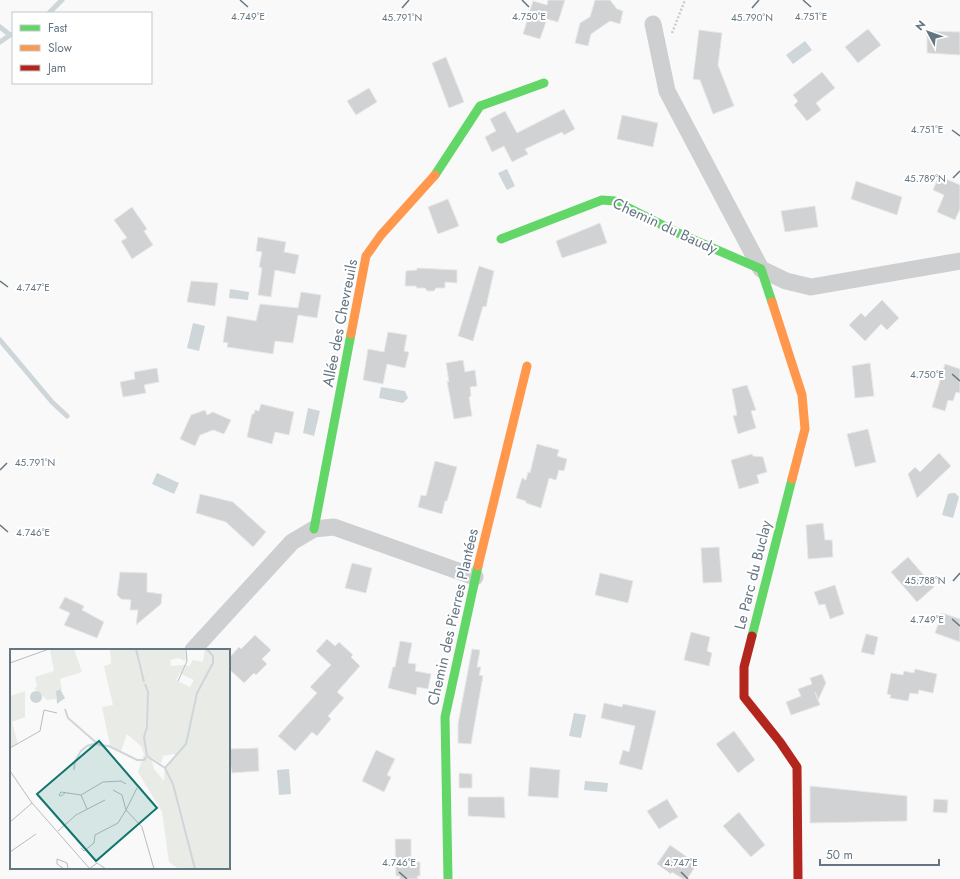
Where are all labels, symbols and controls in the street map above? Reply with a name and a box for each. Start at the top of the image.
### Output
text: 4.749°E [231,9,265,24]
text: 4.750°E [512,9,546,24]
text: 4.751°E [795,9,827,24]
text: 45.791°N [382,10,422,25]
text: 45.790°N [731,10,773,25]
legend [12,12,152,84]
north arrow [908,12,948,52]
text: N [912,17,929,34]
text: Fast [48,19,67,37]
text: Slow [48,39,73,57]
text: Jam [46,59,66,77]
text: 4.751°E [911,122,943,137]
text: 45.789°N [904,171,946,186]
street label: Chemin du Baudy [609,192,721,260]
street label: Allée des Chevreuils [317,257,363,389]
text: 4.747°E [16,280,50,295]
text: 4.750°E [910,367,944,382]
text: 45.791°N [15,455,55,470]
street label: Le Parc du Buclay [729,518,777,632]
text: 4.746°E [16,525,50,540]
street label: Chemin des Pierres Plantées [422,526,484,708]
text: 45.788°N [904,573,946,588]
text: 4.749°E [910,612,944,627]
inset map [10,649,230,869]
scale bar [820,841,939,867]
text: 50 m [826,846,853,864]
text: 4.746°E [382,855,416,870]
text: 4.747°E [664,855,698,870]

